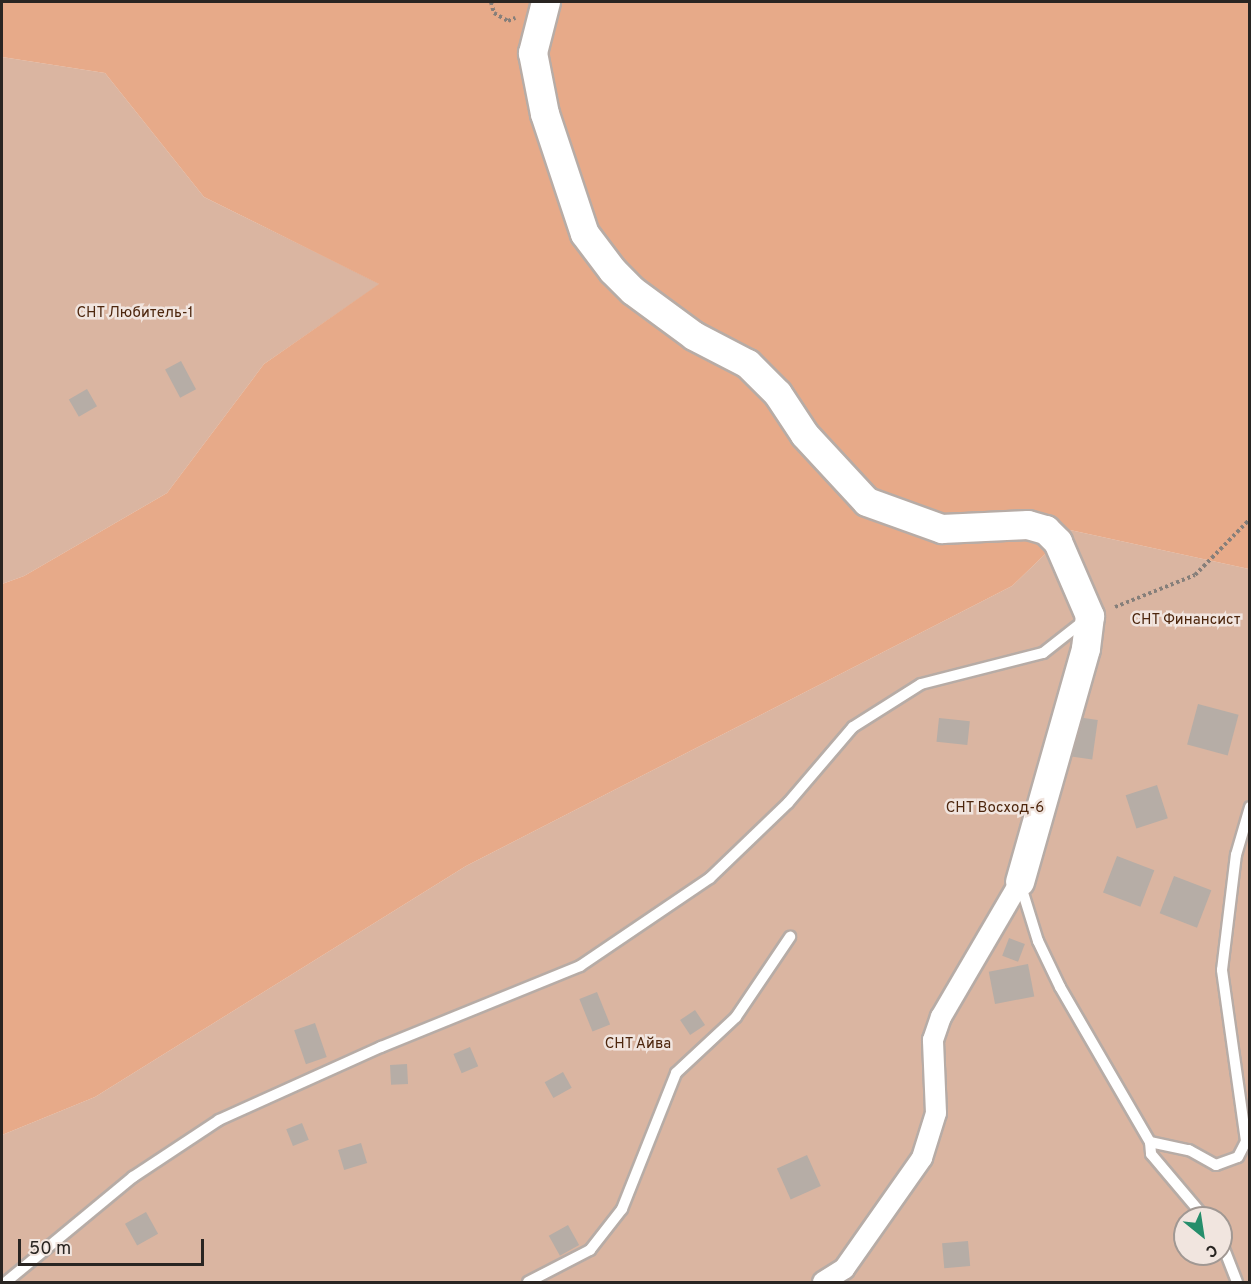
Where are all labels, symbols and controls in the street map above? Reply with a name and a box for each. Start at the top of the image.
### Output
park label: СНТ Любитель-1 [76,305,194,323]
park label: СНТ Финансист [1131,612,1241,630]
park label: СНТ Восход-6 [945,800,1045,818]
park label: СНТ Айва [604,1036,672,1054]
north arrow [1173,1206,1233,1266]
scale bar [21,1227,207,1265]
text: 50 m [29,1238,71,1261]
text: С [1202,1239,1220,1261]

